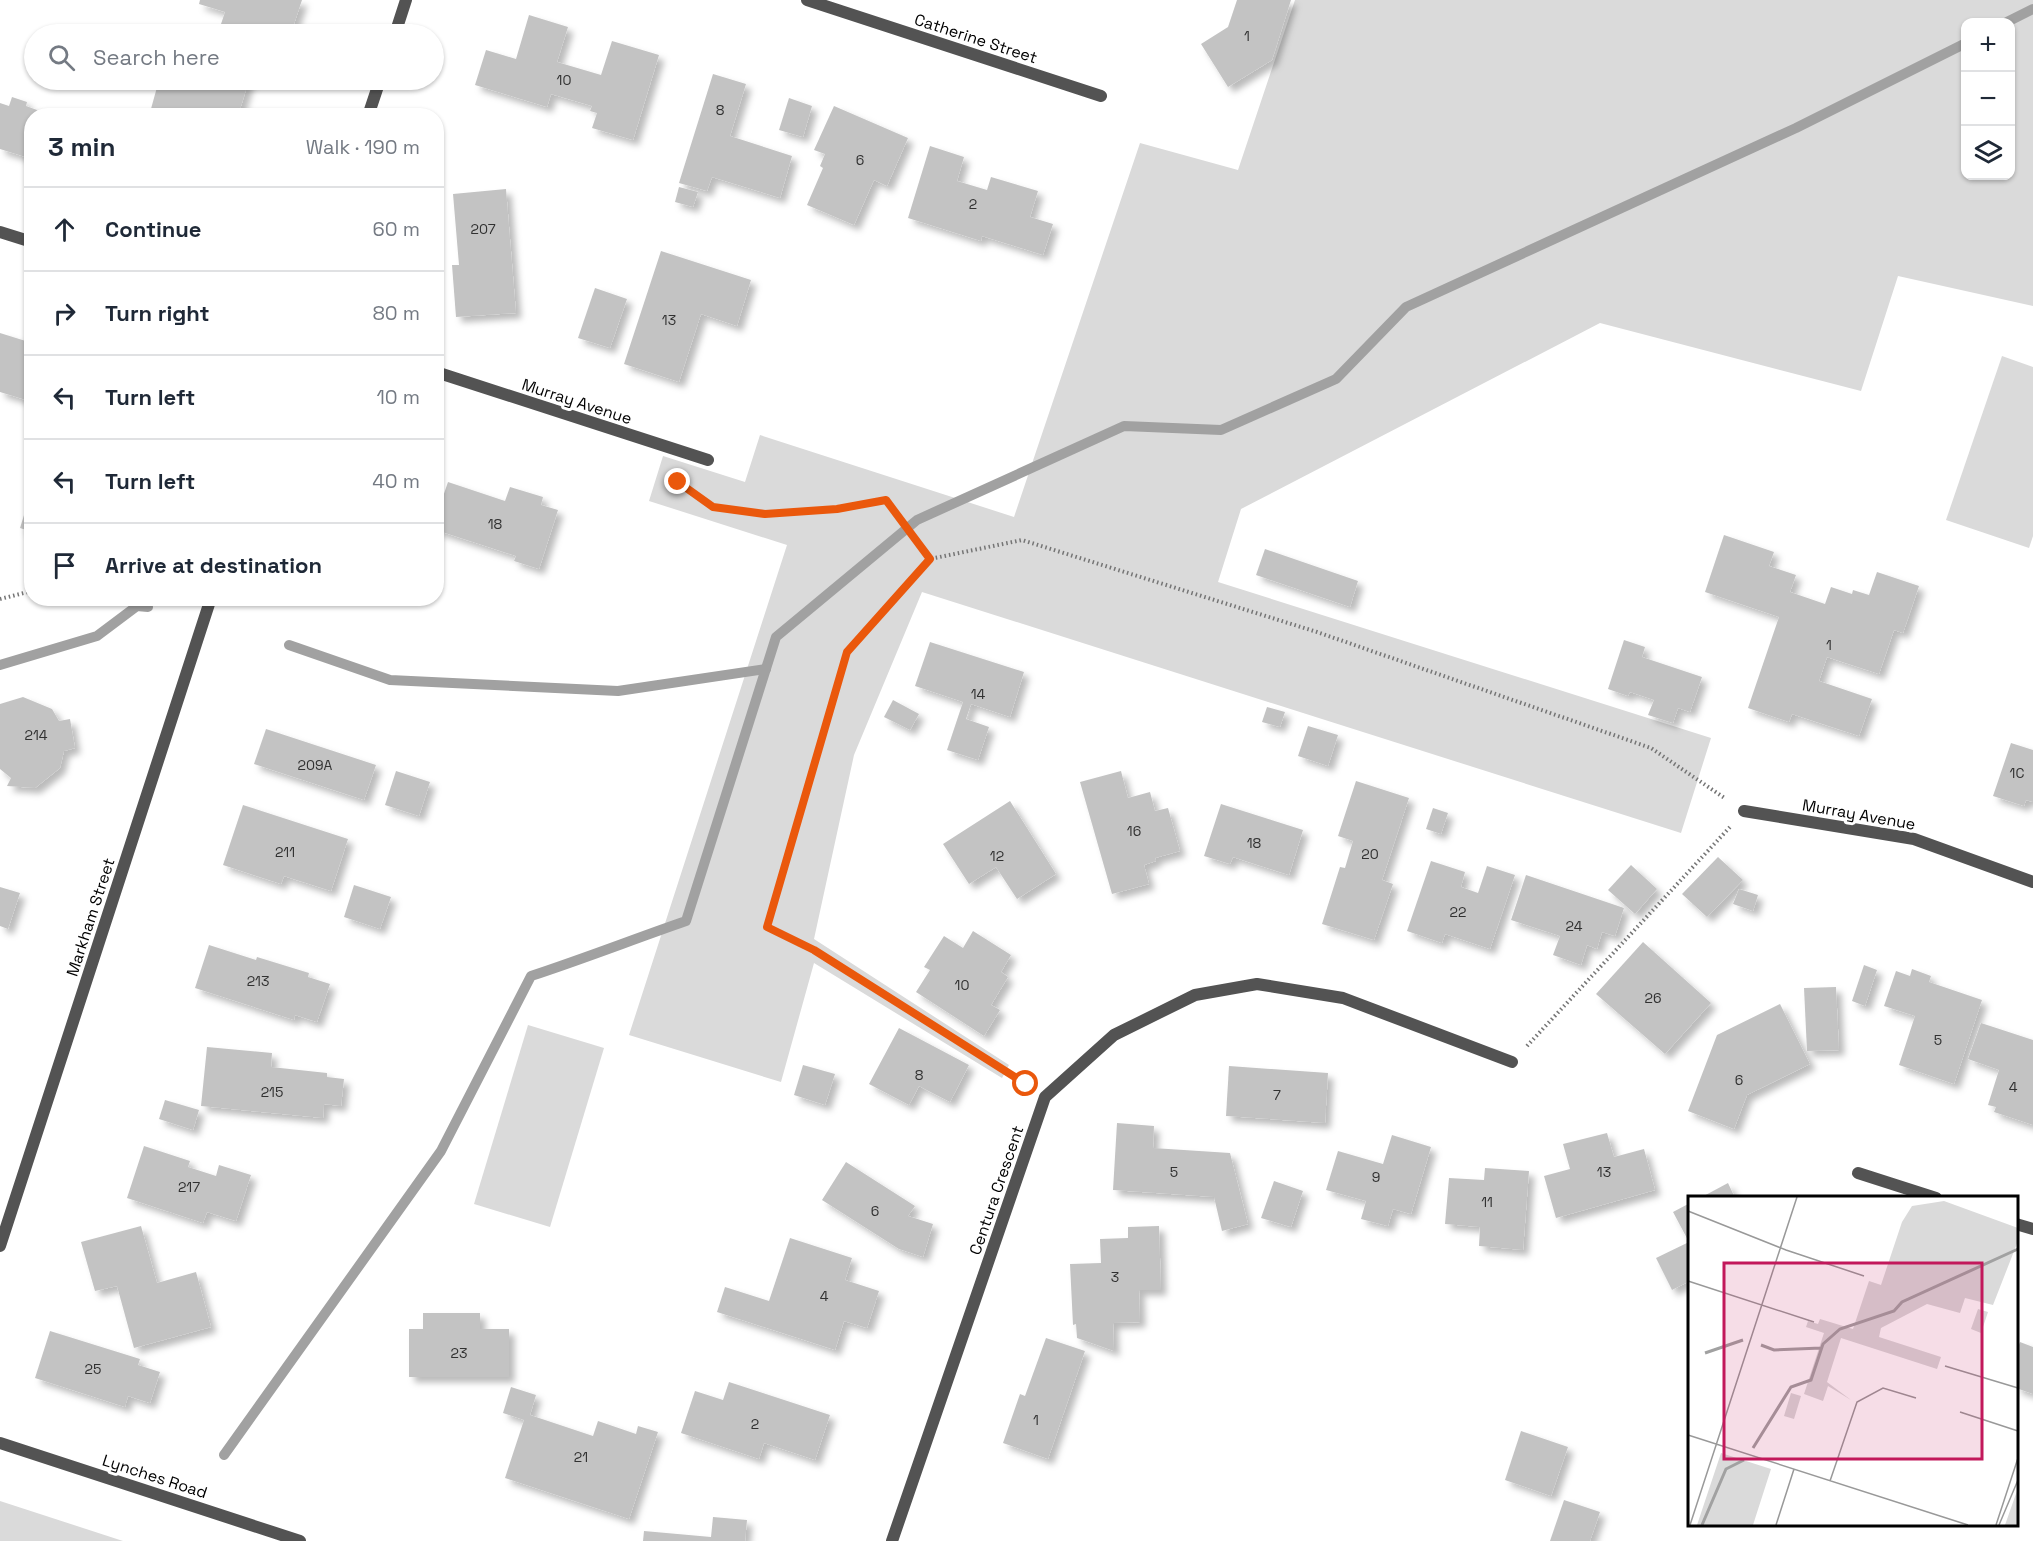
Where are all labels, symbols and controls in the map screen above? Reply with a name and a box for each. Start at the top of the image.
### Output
street label: Catherine Street [912,9,1040,68]
map controls [1961,18,2015,180]
button: + [1961,18,2015,72]
search box [24,24,444,90]
house number: 1 [1244,27,1250,45]
icon: search [45,41,78,74]
text: Search here [93,43,220,71]
house number: 10 [557,71,571,89]
button: − [1961,72,2015,126]
house number: 8 [716,101,725,119]
button: layers [1961,126,2015,180]
text: 3 min [48,130,116,164]
text: Walk · 190 m [306,134,420,160]
house number: 6 [856,151,864,169]
house number: 2 [969,195,977,213]
icon: ahead [48,213,81,246]
text: Continue [105,215,201,243]
text: 60 m [373,216,420,242]
house number: 207 [470,220,496,238]
icon: right [48,297,81,330]
text: Turn right [105,299,210,327]
text: 80 m [372,300,420,326]
house number: 13 [662,311,676,329]
street label: Murray Avenue [519,374,635,429]
icon: left [48,381,81,414]
text: Turn left [105,383,195,411]
text: 10 m [376,384,420,410]
icon: left [48,465,81,498]
text: Turn left [105,467,195,495]
text: 40 m [372,468,420,494]
route end [664,468,690,494]
house number: 18 [488,515,503,533]
icon: arrive [48,549,81,582]
text: Arrive at destination [105,551,322,579]
house number: 1 [1826,636,1832,654]
house number: 14 [971,685,986,703]
house number: 214 [24,726,48,744]
house number: 209A [298,756,333,774]
house number: 1C [2010,764,2024,782]
street label: Murray Avenue [1801,794,1917,835]
house number: 16 [1127,822,1141,840]
house number: 18 [1247,834,1262,852]
house number: 211 [275,843,295,861]
house number: 20 [1361,845,1379,863]
house number: 12 [990,847,1004,865]
street label: Markham Street [61,855,120,979]
house number: 22 [1450,903,1466,921]
house number: 24 [1566,917,1583,935]
house number: 213 [247,972,269,990]
house number: 10 [955,976,969,994]
house number: 26 [1644,989,1662,1007]
house number: 5 [1934,1031,1942,1049]
house number: 8 [915,1066,924,1084]
route start [1012,1070,1038,1096]
house number: 6 [1735,1071,1743,1089]
house number: 4 [2009,1078,2018,1096]
house number: 215 [261,1083,283,1101]
house number: 7 [1273,1086,1281,1104]
street label: Centura Crescent [964,1123,1028,1258]
house number: 5 [1170,1163,1178,1181]
house number: 13 [1597,1163,1611,1181]
house number: 9 [1372,1168,1380,1186]
house number: 217 [178,1178,200,1196]
house number: 11 [1481,1193,1493,1211]
inset map [1688,1196,2018,1526]
house number: 6 [871,1202,879,1220]
house number: 3 [1111,1268,1119,1286]
house number: 4 [820,1287,829,1305]
house number: 23 [451,1344,467,1362]
house number: 25 [85,1360,101,1378]
house number: 1 [1033,1411,1039,1429]
house number: 2 [751,1415,759,1433]
house number: 21 [574,1448,588,1466]
street label: Lynches Road [100,1450,210,1503]

